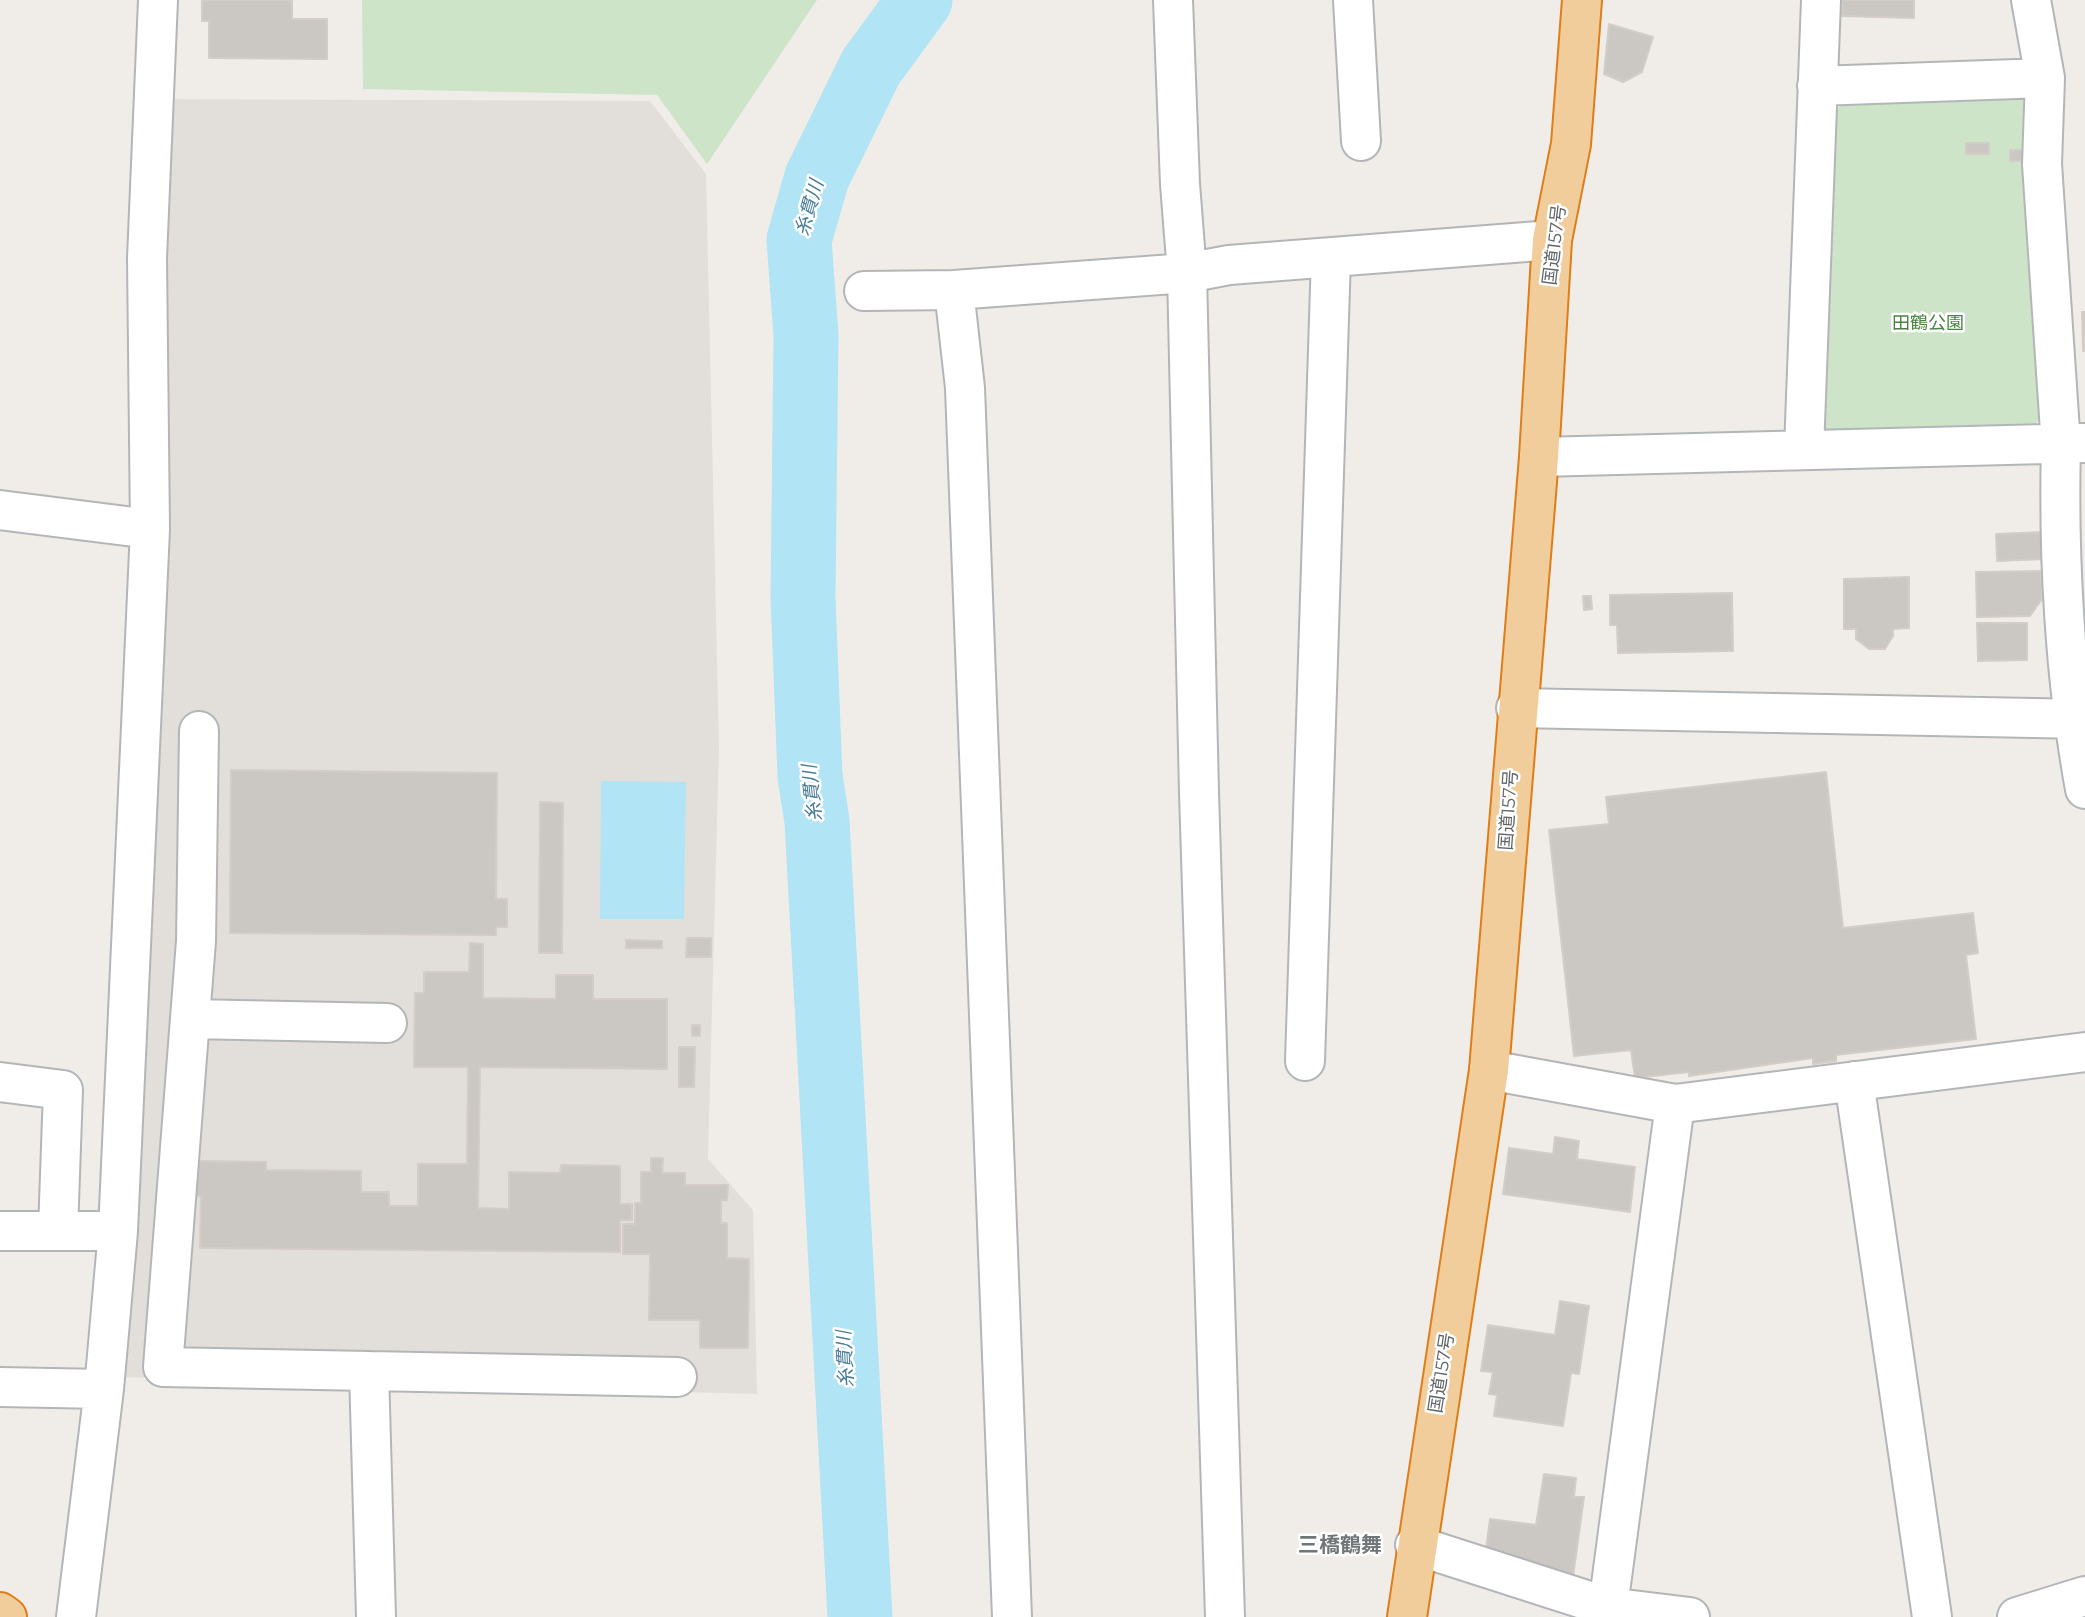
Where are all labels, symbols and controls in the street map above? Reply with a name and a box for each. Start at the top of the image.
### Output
water label: 糸貫川 [791,177,829,239]
street label: 国道157号 [1539,203,1571,287]
park label: 田鶴公園 [1892,313,1964,335]
water label: 糸貫川 [799,763,827,823]
street label: 国道157号 [1495,769,1523,851]
water label: 糸貫川 [833,1330,859,1388]
street label: 国道157号 [1425,1331,1459,1415]
district label: 三橋鶴舞 [1298,1533,1382,1559]

